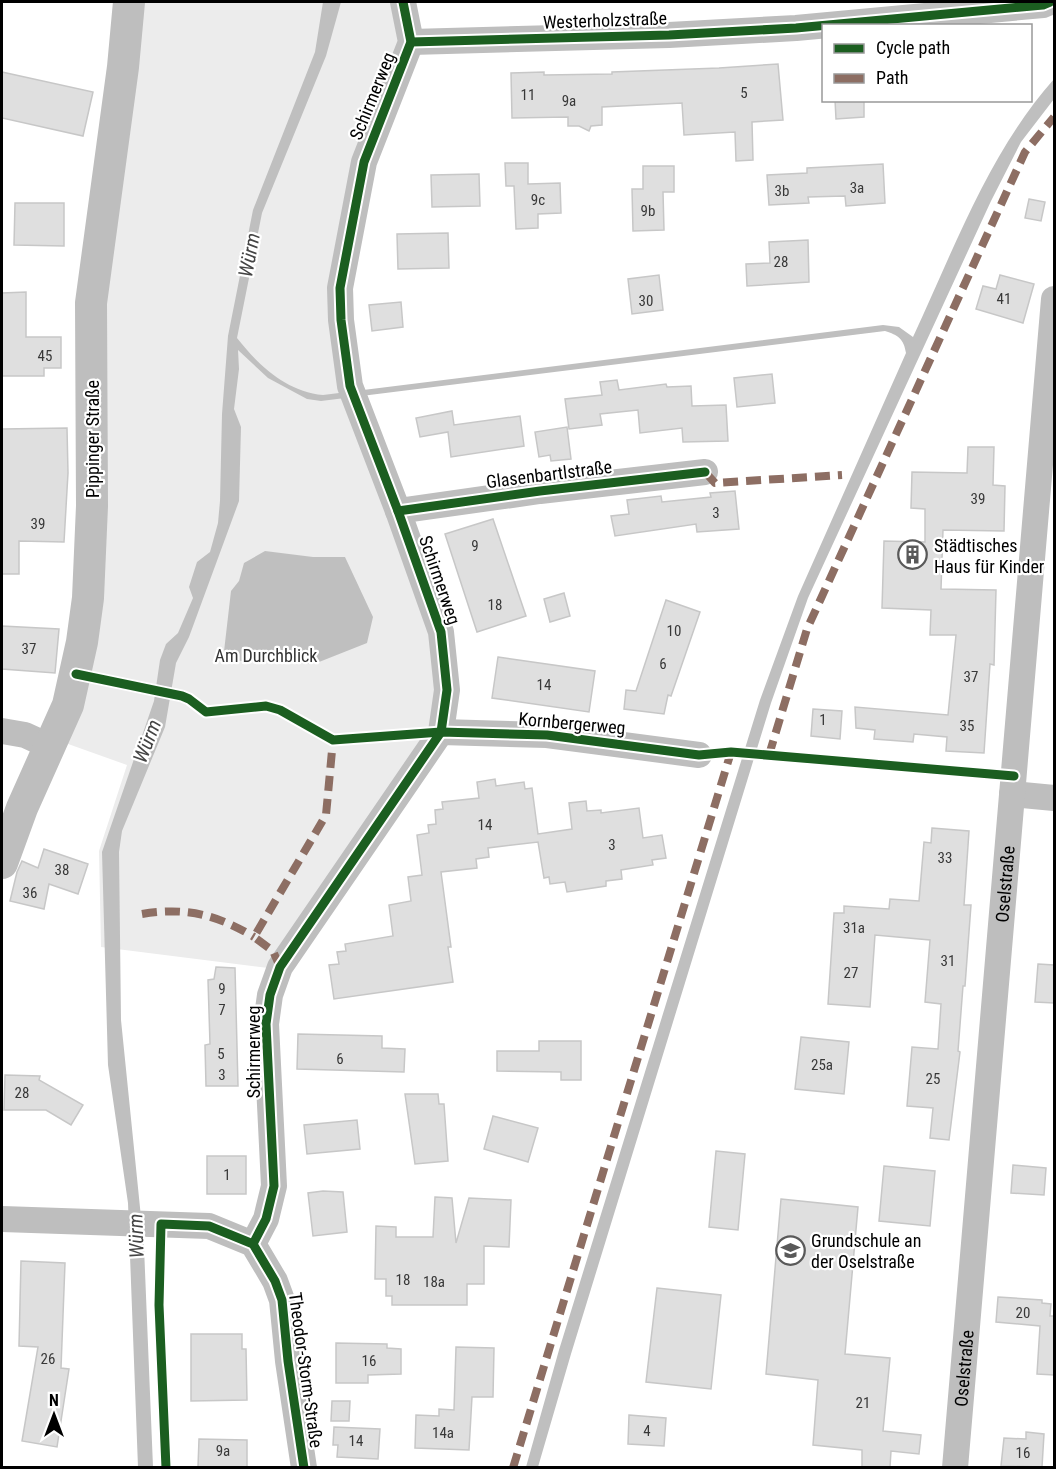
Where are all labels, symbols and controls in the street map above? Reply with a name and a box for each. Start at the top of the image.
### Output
street label: Westerholzstraße [543,7,667,33]
legend [822,24,1032,102]
text: Cycle path [876,37,950,58]
street label: Schirmerweg [345,49,399,143]
text: Path [876,67,909,88]
house number: 5 [740,84,748,102]
house number: 11 [521,86,535,104]
house number: 9a [562,92,576,110]
house number: 3a [850,179,864,197]
house number: 3b [775,182,789,200]
house number: 9c [531,191,545,209]
house number: 9b [641,202,655,220]
water label: Würm [233,231,265,279]
house number: 28 [774,253,788,271]
house number: 41 [997,290,1011,308]
house number: 30 [639,292,653,310]
house number: 45 [38,347,52,365]
street label: Pippinger Straße [82,380,103,498]
street label: Glasenbartlstraße [485,456,613,492]
house number: 39 [971,490,985,508]
house number: 3 [712,504,720,522]
house number: 39 [31,515,45,533]
street label: Schirmerweg [415,533,465,627]
place label: Städtisches Haus für Kinder [934,535,1045,577]
house number: 9 [471,537,479,555]
building icon: Städtisches Haus für Kinder [897,539,929,571]
house number: 18 [488,596,502,614]
house number: 10 [667,622,681,640]
house number: 37 [22,640,36,658]
park label: Am Durchblick [215,645,317,666]
house number: 6 [659,655,667,673]
house number: 37 [964,668,978,686]
house number: 14 [537,676,551,694]
street label: Kornbergerweg [518,708,626,738]
house number: 1 [819,711,827,729]
water label: Würm [128,716,166,766]
house number: 35 [960,717,974,735]
house number: 14 [478,816,492,834]
house number: 3 [608,836,616,854]
street label: Oselstraße [991,845,1018,923]
house number: 33 [938,849,952,867]
house number: 38 [55,861,69,879]
house number: 36 [23,884,37,902]
house number: 31a [843,919,865,937]
house number: 31 [941,952,955,970]
house number: 27 [844,964,858,982]
house number: 9 [218,980,226,998]
house number: 7 [218,1001,226,1019]
street label: Schirmerweg [243,1006,264,1098]
house number: 5 [217,1045,225,1063]
house number: 6 [336,1050,344,1068]
house number: 25a [811,1056,833,1074]
house number: 3 [218,1066,226,1084]
house number: 25 [926,1070,940,1088]
house number: 28 [15,1084,29,1102]
house number: 1 [223,1166,231,1184]
water label: Würm [123,1213,149,1259]
place label: Grundschule an der Oselstraße [811,1230,921,1272]
school or university icon: Grundschule an der Oselstraße [774,1234,806,1266]
house number: 18 [396,1271,410,1289]
house number: 18a [423,1273,445,1291]
street label: Theodor-Storm-Straße [285,1291,327,1449]
house number: 20 [1016,1304,1030,1322]
street label: Oselstraße [950,1329,977,1407]
house number: 26 [41,1350,55,1368]
house number: 16 [362,1352,376,1370]
north arrow [24,1385,84,1445]
text: N [49,1391,59,1410]
house number: 21 [856,1394,870,1412]
house number: 4 [643,1422,651,1440]
house number: 14a [432,1424,454,1442]
house number: 14 [349,1432,363,1450]
house number: 9a [216,1442,230,1460]
house number: 16 [1016,1444,1030,1462]

